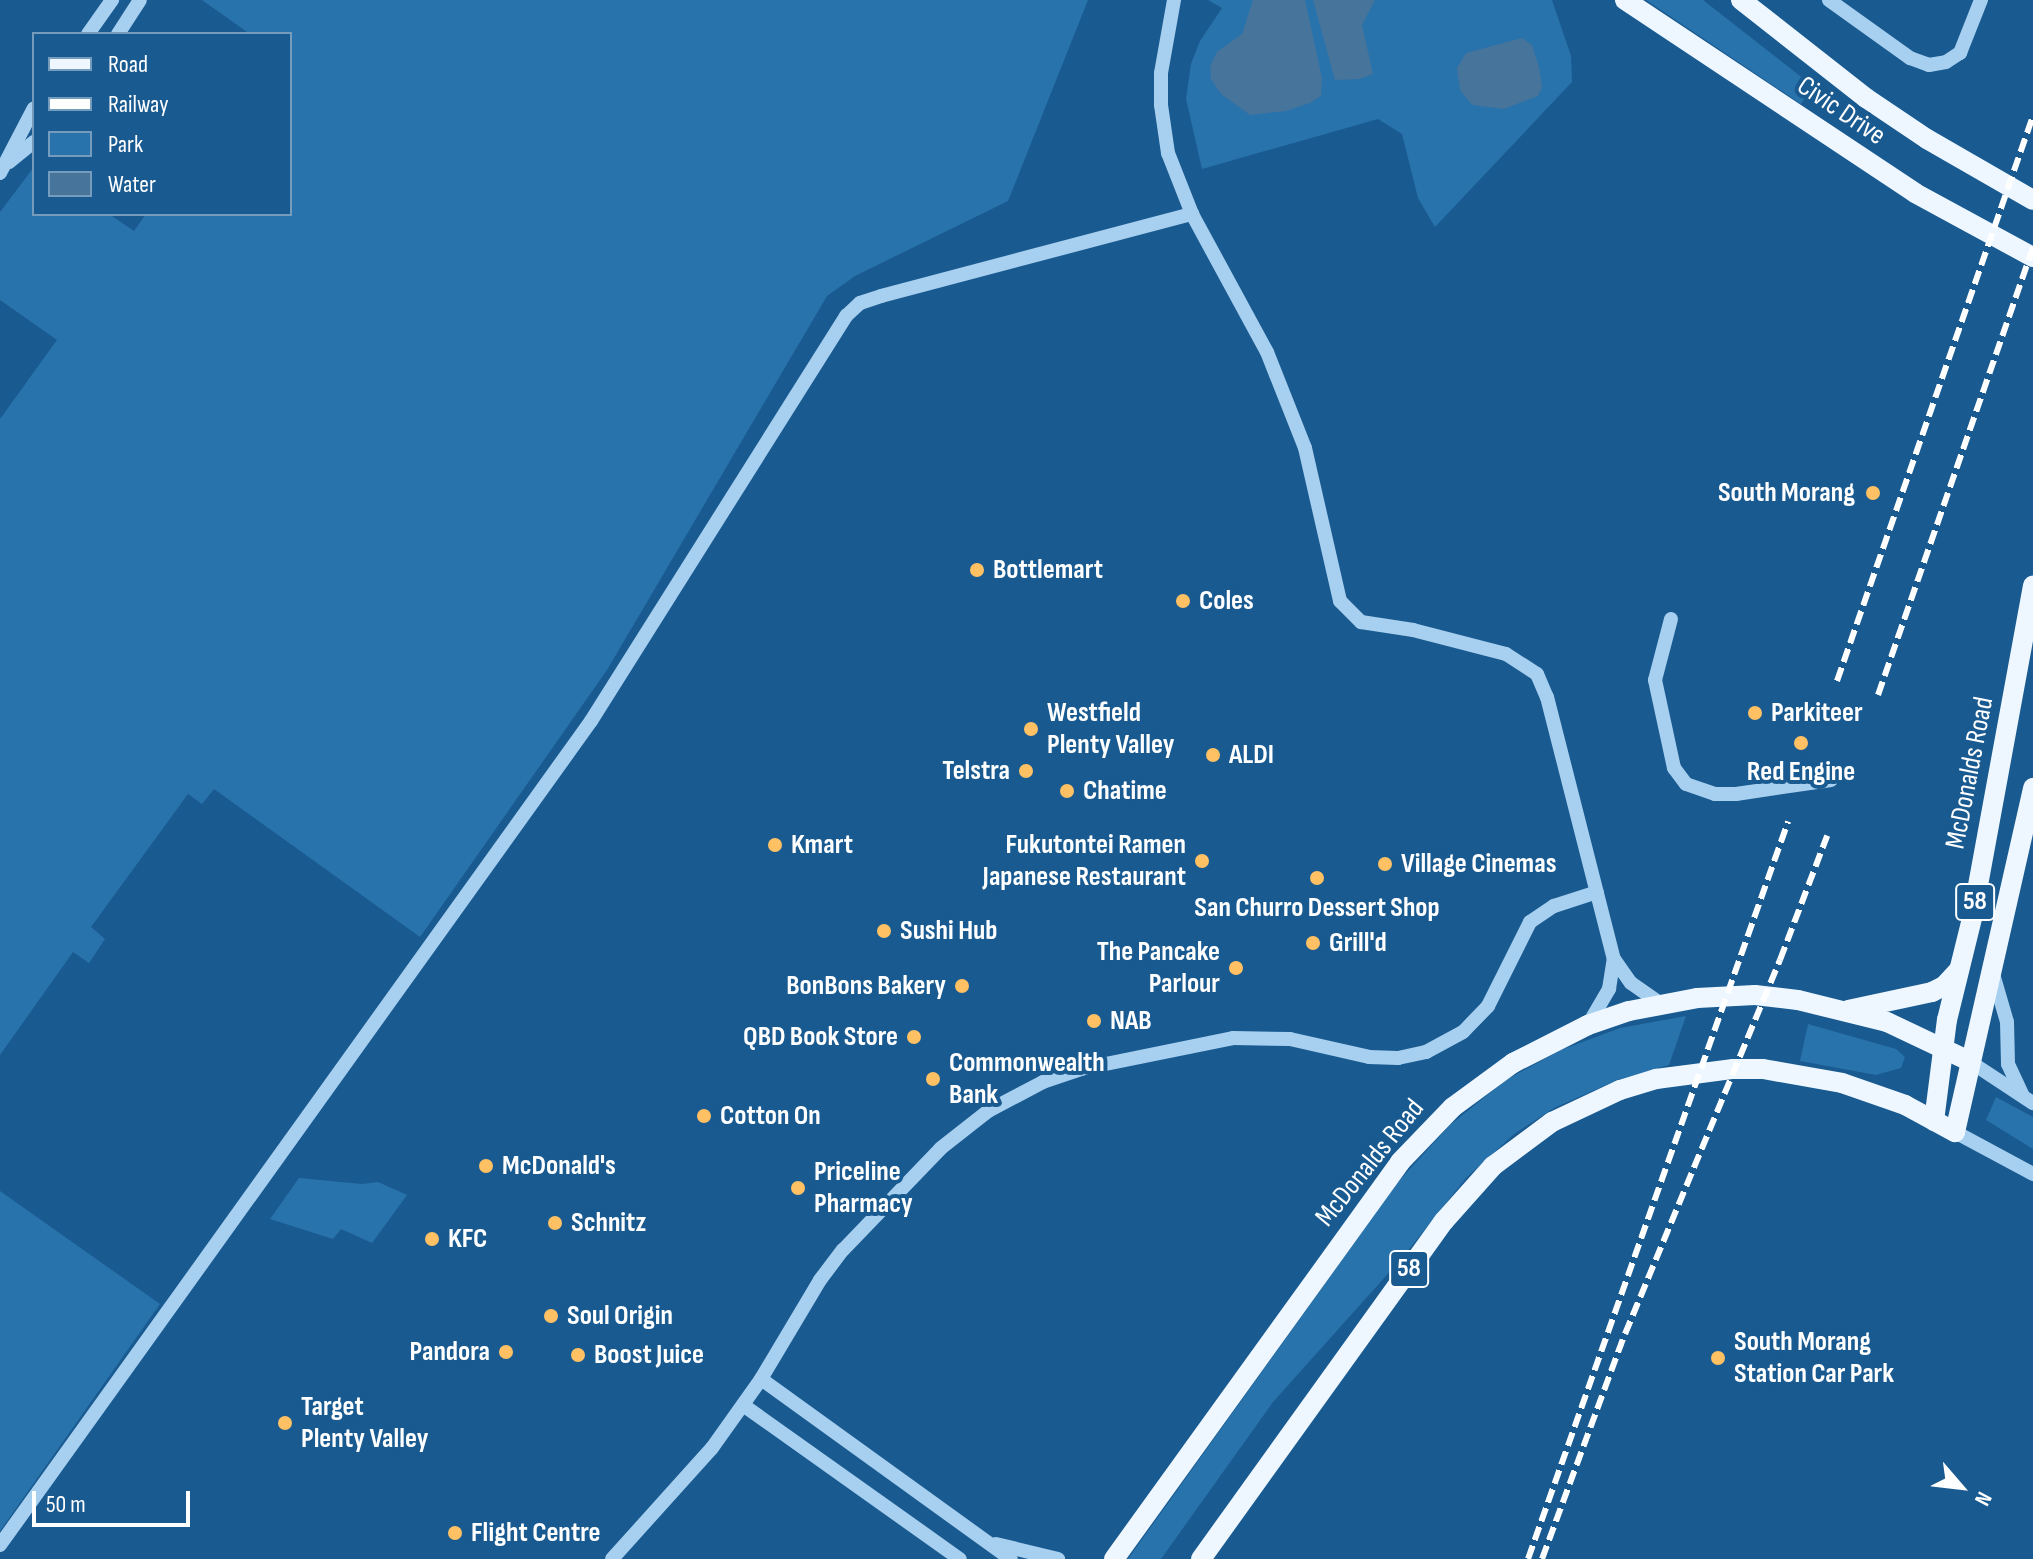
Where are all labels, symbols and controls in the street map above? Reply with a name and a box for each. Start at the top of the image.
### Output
legend [32,32,292,216]
text: Road [108,50,148,79]
street label: Civic Drive [1790,69,1892,153]
text: Railway [108,90,168,119]
text: Park [108,130,143,159]
text: Water [108,170,156,199]
place label: South Morang [1718,476,1855,510]
marker: South Morang [1862,482,1884,504]
place label: Bottlemart [993,553,1103,587]
marker: Bottlemart [968,561,986,579]
place label: Coles [1199,584,1254,618]
marker: Coles [1174,592,1192,610]
street label: McDonalds Road [1939,694,2001,852]
place label: Westfield Plenty Valley [1047,696,1174,762]
place label: Parkiteer [1771,696,1863,730]
marker: Parkiteer [1746,704,1764,722]
marker: Westfield Plenty Valley [1022,720,1040,738]
marker: Red Engine [1792,734,1810,752]
place label: ALDI [1229,738,1274,772]
marker: ALDI [1204,746,1222,764]
place label: Telstra [942,754,1010,788]
place label: Red Engine [1747,755,1855,789]
marker: Telstra [1017,762,1035,780]
place label: Chatime [1083,774,1167,808]
marker: Chatime [1058,782,1076,800]
place label: Kmart [791,828,853,862]
place label: Fukutontei Ramen Japanese Restaurant [983,828,1186,894]
marker: Kmart [766,836,784,854]
place label: Village Cinemas [1401,847,1556,881]
marker: Fukutontei Ramen Japanese Restaurant [1193,852,1211,870]
marker: Village Cinemas [1376,855,1394,873]
marker: San Churro Dessert Shop [1308,869,1326,887]
road number: 58 [1955,880,1995,924]
place label: San Churro Dessert Shop [1194,891,1440,925]
place label: Sushi Hub [900,914,997,948]
marker: Sushi Hub [875,922,893,940]
place label: Grill'd [1329,926,1387,960]
marker: Grill'd [1304,934,1322,952]
place label: The Pancake Parlour [1097,935,1220,1001]
marker: The Pancake Parlour [1227,959,1245,977]
place label: BonBons Bakery [786,969,946,1003]
marker: BonBons Bakery [953,977,971,995]
place label: NAB [1110,1004,1152,1038]
marker: NAB [1085,1012,1103,1030]
place label: QBD Book Store [743,1020,898,1054]
marker: QBD Book Store [905,1028,923,1046]
place label: Commonwealth Bank [949,1046,1105,1112]
marker: Commonwealth Bank [924,1070,942,1088]
street label: McDonalds Road [1308,1093,1432,1233]
place label: Cotton On [720,1099,821,1133]
marker: Cotton On [695,1107,713,1125]
place label: McDonald's [502,1149,616,1183]
place label: Priceline Pharmacy [814,1155,913,1221]
marker: McDonald's [477,1157,495,1175]
marker: Priceline Pharmacy [789,1179,807,1197]
place label: Schnitz [571,1206,646,1240]
marker: Schnitz [546,1214,564,1232]
place label: KFC [448,1222,487,1256]
marker: KFC [423,1230,441,1248]
road number: 58 [1389,1247,1429,1291]
place label: Soul Origin [567,1299,673,1333]
marker: Soul Origin [542,1307,560,1325]
place label: South Morang Station Car Park [1734,1325,1894,1391]
place label: Pandora [410,1335,490,1369]
place label: Boost Juice [594,1338,704,1372]
marker: Pandora [497,1343,515,1361]
marker: Boost Juice [569,1346,587,1364]
marker: South Morang Station Car Park [1709,1349,1727,1367]
place label: Target Plenty Valley [301,1390,428,1456]
marker: Target Plenty Valley [276,1414,294,1432]
north arrow [1921,1447,2001,1527]
scale bar [36,1475,194,1525]
text: N [1968,1487,1997,1510]
text: 50 m [46,1490,86,1519]
place label: Flight Centre [471,1516,600,1550]
marker: Flight Centre [446,1524,464,1542]

